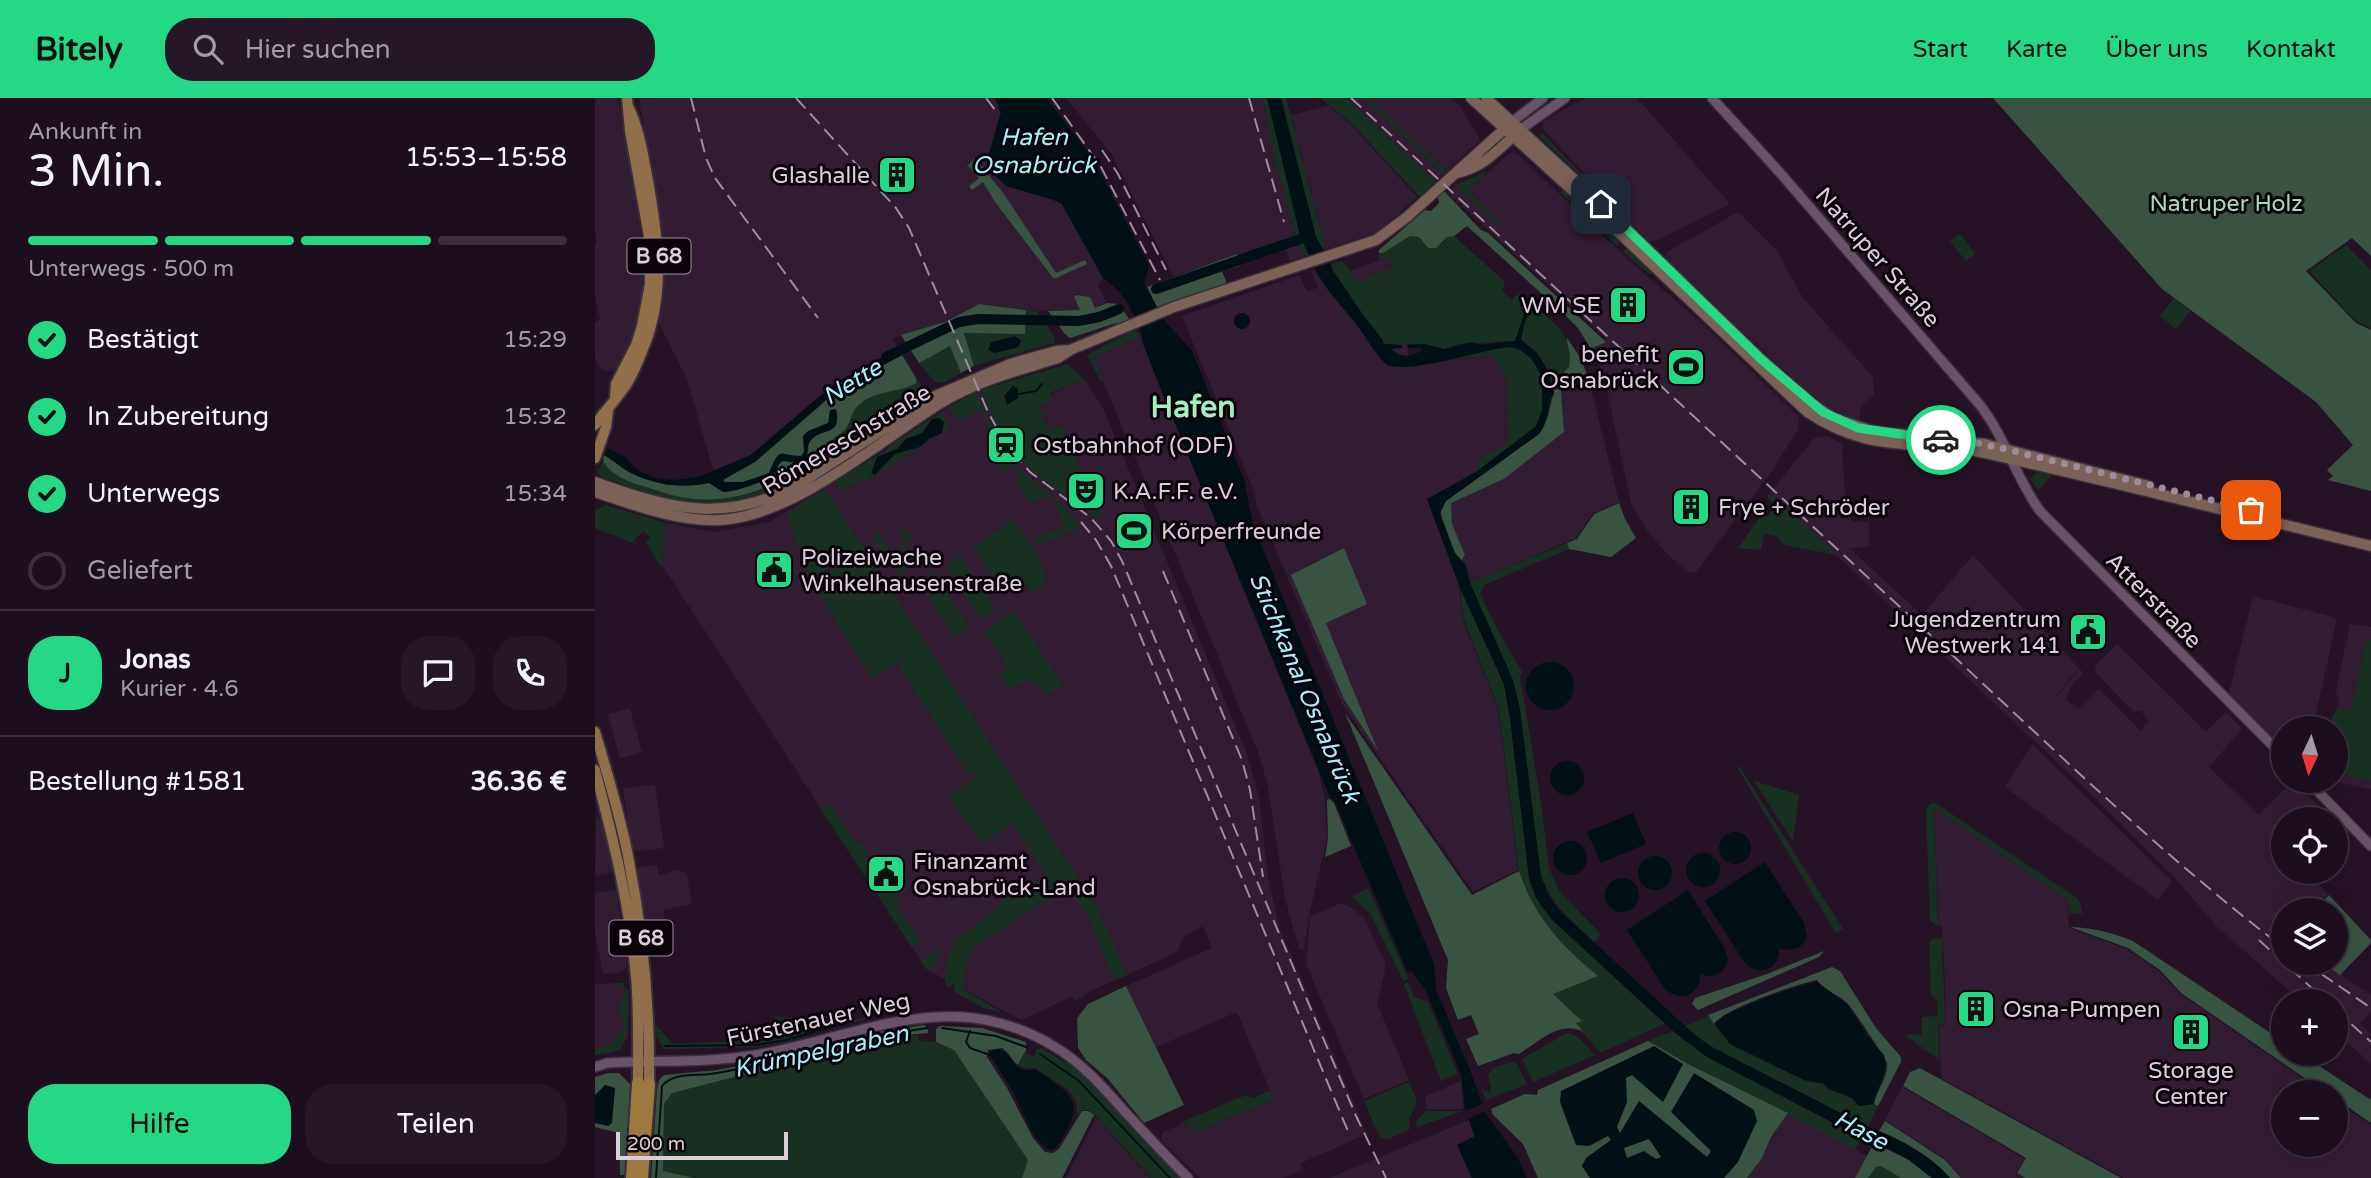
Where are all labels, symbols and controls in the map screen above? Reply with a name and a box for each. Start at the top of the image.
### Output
search box [165,18,655,81]
text: Bitely [35,30,123,69]
icon: search [189,30,227,68]
text: Hier suchen [245,34,391,65]
text: Start [1913,35,1968,64]
text: Karte [2006,35,2067,64]
text: Über uns [2105,35,2208,64]
text: Kontakt [2246,35,2336,64]
text: Ankunft in [28,118,142,146]
water label: Hafen Osnabrück [972,123,1098,180]
text: 15:53–15:58 [405,142,567,173]
text: 3 Min. [28,144,164,199]
building icon: Glashalle [876,154,918,196]
place label: Glashalle [771,162,870,190]
pin [1571,174,1631,234]
street label: Natruper Straße [1809,182,1946,333]
icon: home [1582,185,1620,223]
park label: Natruper Holz [2149,190,2303,218]
road number: B 68 [627,238,691,274]
text: Unterwegs · 500 m [28,255,234,283]
building icon: WM SE [1607,284,1649,326]
place label: WM SE [1521,292,1601,320]
icon: check [28,321,66,359]
text: Bestätigt [87,324,199,355]
text: 15:29 [503,326,567,354]
place label: benefit Osnabrück [1540,341,1659,395]
sports icon: benefit Osnabrück [1665,346,1707,388]
water label: Nette [817,352,888,412]
street label: Römereschstraße [757,378,936,501]
district label: Hafen [1151,389,1235,426]
icon: check [28,398,66,436]
text: In Zubereitung [87,401,269,432]
text: 15:32 [503,403,567,431]
courier [1906,405,1976,475]
icon: car [1922,421,1960,459]
station icon: Ostbahnhof (ODF) [985,424,1027,466]
place label: Ostbahnhof (ODF) [1033,432,1233,460]
theatre icon: K.A.F.F. e.V. [1065,470,1107,512]
icon: check [28,475,66,513]
text: Unterwegs [87,478,220,509]
place label: K.A.F.F. e.V. [1113,478,1238,506]
text: 15:34 [503,480,567,508]
pin [2221,480,2281,540]
building icon: Frye + Schröder [1670,486,1712,528]
icon: bag [2232,491,2270,529]
place label: Frye + Schröder [1718,494,1890,522]
sports icon: Körperfreunde [1113,510,1155,552]
place label: Körperfreunde [1161,518,1321,546]
place label: Polizeiwache Winkelhausenstraße [801,544,1022,598]
street label: Atterstraße [2099,547,2207,655]
public building icon: Polizeiwache Winkelhausenstraße [753,549,795,591]
text: Geliefert [87,555,193,586]
water label: Stichkanal Osnabrück [1243,569,1367,809]
place label: Jugendzentrum Westwerk 141 [1889,606,2061,660]
public building icon: Jugendzentrum Westwerk 141 [2067,611,2109,653]
button: chat [401,636,475,710]
button: phone [493,636,567,710]
text: Jonas [120,644,191,675]
text: J [59,658,71,689]
text: Kurier · 4.6 [120,675,239,703]
north arrow [2271,716,2349,793]
map controls [2271,716,2348,1157]
text: Bestellung #1581 [28,766,246,797]
text: 36.36 € [470,766,567,797]
button: locate [2271,807,2348,884]
place label: Finanzamt Osnabrück-Land [913,848,1096,902]
public building icon: Finanzamt Osnabrück-Land [865,853,907,895]
button: layers [2271,898,2348,975]
road number: B 68 [609,920,673,956]
street label: Fürstenauer Weg [724,987,913,1053]
building icon: Osna-Pumpen [1955,988,1997,1030]
button: + [2271,989,2348,1066]
place label: Osna-Pumpen [2003,996,2161,1024]
building icon: Storage Center [2170,1011,2212,1053]
water label: Krümpelgraben [731,1019,912,1084]
place label: Storage Center [2148,1057,2234,1111]
button: − [2271,1080,2348,1157]
button: Hilfe [28,1084,291,1164]
button: Teilen [305,1084,567,1164]
water label: Hase [1829,1104,1894,1157]
scale bar [616,1129,787,1161]
text: 200 m [627,1133,685,1155]

